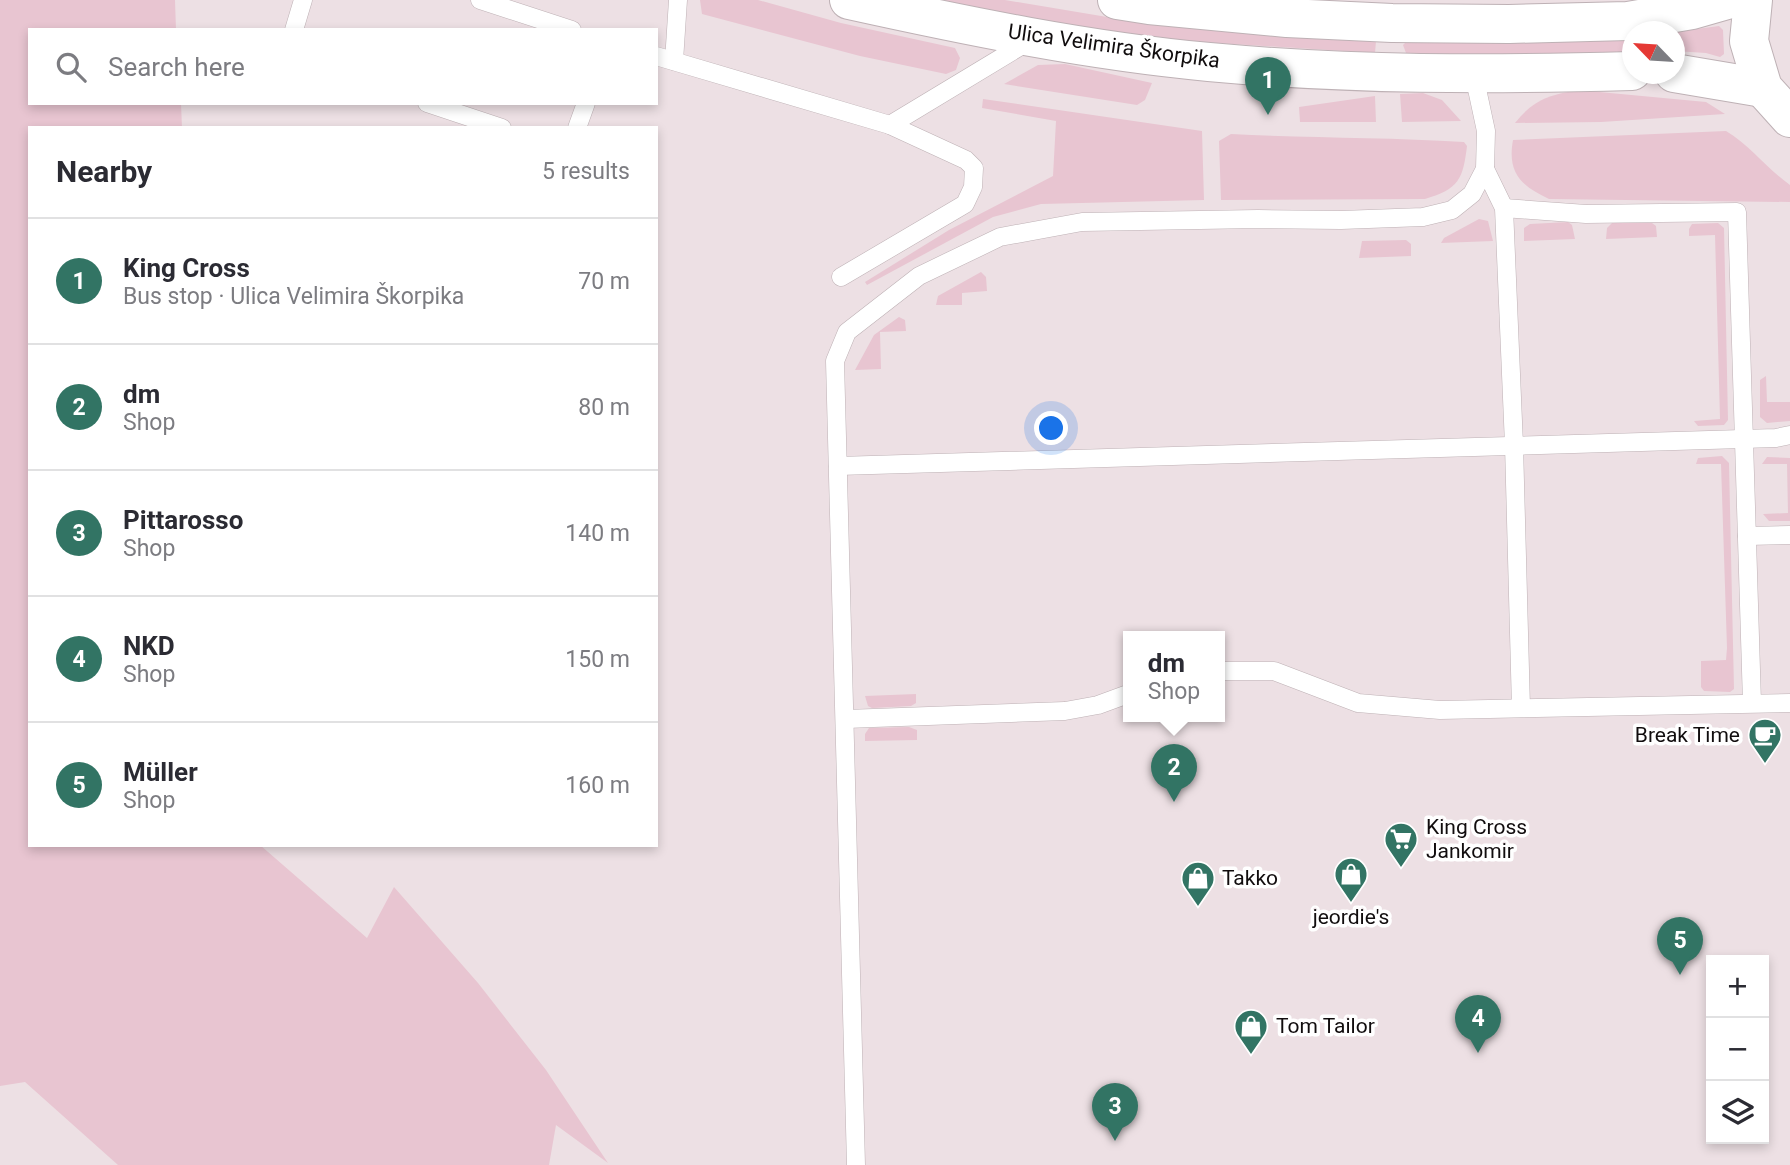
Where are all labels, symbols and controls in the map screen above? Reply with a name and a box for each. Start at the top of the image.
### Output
street label: Ulica Velimira Škorpika [1006,19,1222,73]
north arrow [1622,21,1685,84]
search box [28,28,658,105]
icon: search [52,48,90,86]
text: Search here [108,52,245,82]
pin: 1 [1245,57,1291,115]
text: Nearby [56,154,152,189]
text: 5 results [542,158,630,185]
text: King Cross [123,253,250,283]
text: 1 [72,268,86,295]
text: 70 m [578,268,630,295]
text: Bus stop · Ulica Velimira Škorpika [123,283,464,310]
text: dm [123,379,160,409]
text: 2 [72,394,86,421]
text: 80 m [578,394,630,421]
text: Shop [123,409,175,436]
your location [1034,411,1068,445]
text: Pittarosso [123,505,243,535]
text: 3 [72,520,86,547]
text: 140 m [565,520,630,547]
text: Shop [123,535,175,562]
text: NKD [123,631,175,661]
popup [1123,631,1225,722]
text: 4 [72,646,86,673]
text: 150 m [565,646,630,673]
text: dm [1148,648,1185,678]
text: Shop [123,661,175,688]
text: Shop [1148,678,1200,705]
cafe icon: Break Time [1746,716,1784,765]
place label: Break Time [1635,723,1740,747]
pin: 2 [1151,744,1197,802]
text: Müller [123,757,198,787]
text: 5 [72,772,86,799]
text: 160 m [565,772,630,799]
text: Shop [123,787,175,814]
place label: King Cross Jankomir [1426,815,1527,863]
supermarket icon: King Cross Jankomir [1382,820,1420,869]
shop icon: jeordie's [1332,855,1370,904]
shop icon: Takko [1179,859,1217,908]
place label: Takko [1222,866,1278,890]
place label: jeordie's [1312,905,1389,929]
pin: 5 [1657,917,1703,975]
map controls [1706,955,1769,1144]
button: + [1706,955,1769,1018]
pin: 4 [1455,995,1501,1053]
shop icon: Tom Tailor [1232,1007,1270,1056]
place label: Tom Tailor [1276,1014,1375,1038]
button: − [1706,1018,1769,1081]
button: layers [1706,1081,1769,1144]
pin: 3 [1092,1083,1138,1141]

